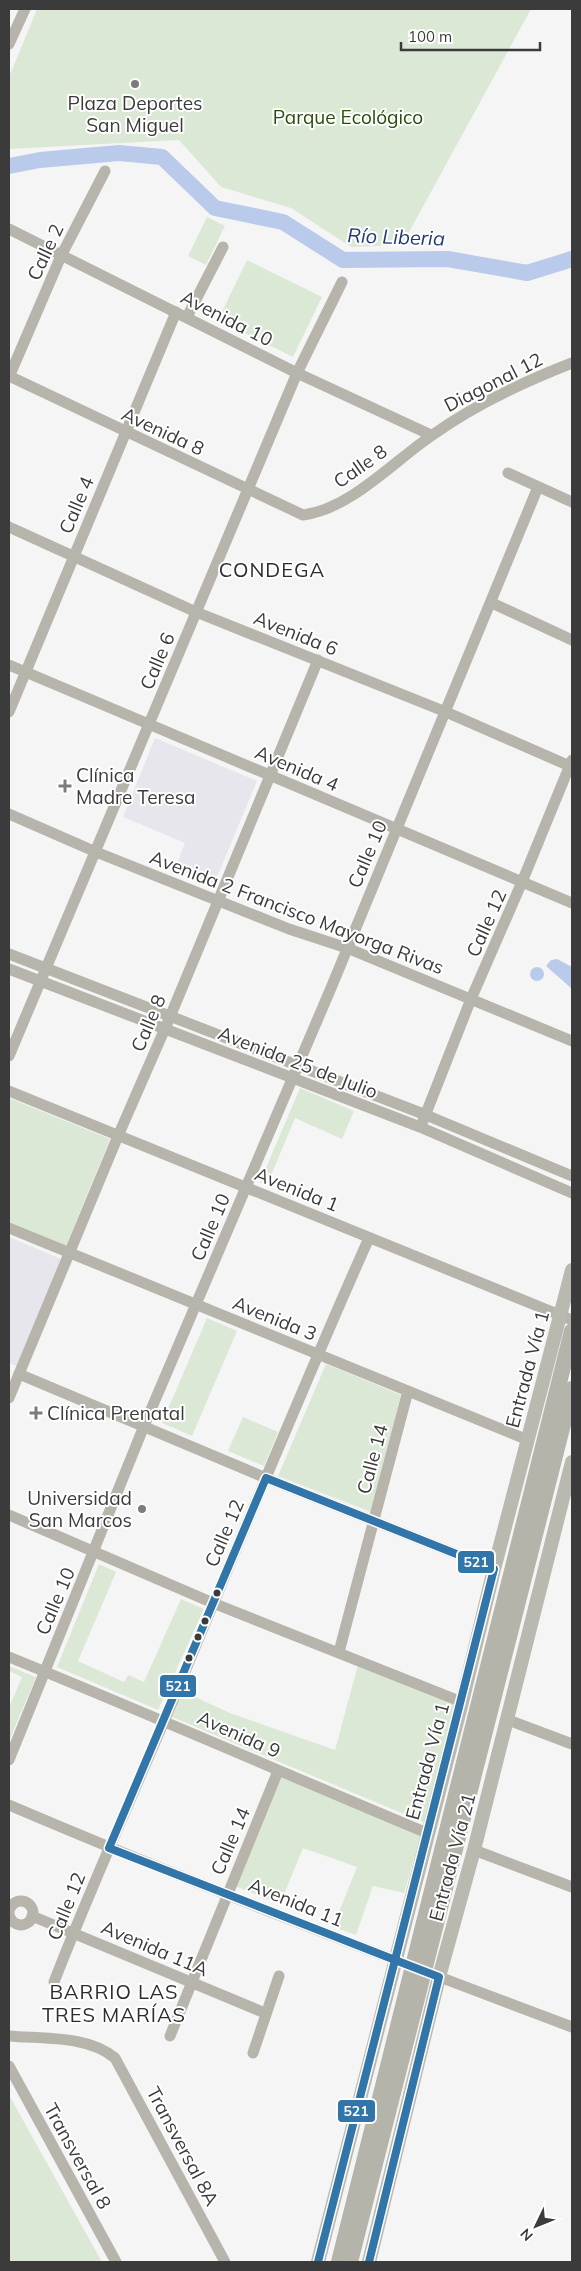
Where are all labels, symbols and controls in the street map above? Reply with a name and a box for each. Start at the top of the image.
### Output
scale bar [401,20,540,52]
text: 100 m [408,27,452,46]
marker: Plaza Deportes San Miguel [129,78,141,90]
place label: Plaza Deportes San Miguel [68,91,202,137]
park label: Parque Ecológico [273,105,423,129]
street label: Calle 2 [21,220,69,284]
water label: Río Liberia [347,222,445,251]
street label: Avenida 10 [177,285,277,351]
street label: Diagonal 12 [440,347,546,417]
street label: Avenida 8 [118,401,208,461]
street label: Calle 8 [329,439,391,493]
street label: Calle 4 [53,473,99,537]
district label: CONDEGA [219,557,325,582]
street label: Avenida 6 [250,605,342,661]
street label: Calle 6 [134,629,180,693]
street label: Avenida 4 [252,740,342,796]
place label: Clínica Madre Teresa [76,763,195,809]
marker: Clínica Madre Teresa [58,779,72,793]
street label: Calle 10 [342,817,392,891]
street label: Avenida 2 Francisco Mayorga Rivas [147,845,447,979]
street label: Calle 12 [461,886,511,960]
street label: Calle 8 [125,991,171,1055]
street label: Avenida 25 de Julio [215,1021,381,1103]
street label: Avenida 1 [251,1161,343,1217]
street label: Calle 10 [185,1190,235,1264]
street label: Avenida 3 [229,1290,321,1346]
street label: Entrada Vía 1 [500,1308,554,1430]
place label: Clínica Prenatal [47,1401,185,1425]
marker: Clínica Prenatal [29,1406,43,1420]
street label: Calle 14 [351,1421,393,1497]
place label: Universidad San Marcos [27,1486,132,1532]
street label: Calle 12 [199,1496,249,1570]
marker: Universidad San Marcos [136,1503,148,1515]
line badge: 521 [457,1550,495,1574]
text: 521 [463,1553,489,1571]
street label: Calle 10 [30,1564,80,1638]
unlabelled marker [212,1588,222,1598]
unlabelled marker [200,1616,210,1626]
unlabelled marker [193,1632,203,1642]
unlabelled marker [184,1653,194,1663]
line badge: 521 [159,1674,197,1698]
text: 521 [165,1677,191,1695]
street label: Entrada Vía 1 [400,1700,454,1822]
street label: Avenida 9 [194,1705,284,1763]
street label: Entrada Vía 21 [423,1790,481,1924]
street label: Calle 14 [205,1804,255,1878]
street label: Calle 12 [42,1868,90,1944]
street label: Avenida 11 [245,1872,347,1932]
street label: Avenida 11A [98,1915,212,1981]
district label: BARRIO LAS TRES MARÍAS [42,1979,186,2027]
street label: Transversal 8A [142,2082,224,2210]
street label: Transversal 8 [39,2099,117,2213]
line badge: 521 [337,2099,376,2123]
text: 521 [343,2102,369,2120]
north arrow [511,2201,561,2251]
text: N [516,2225,537,2245]

